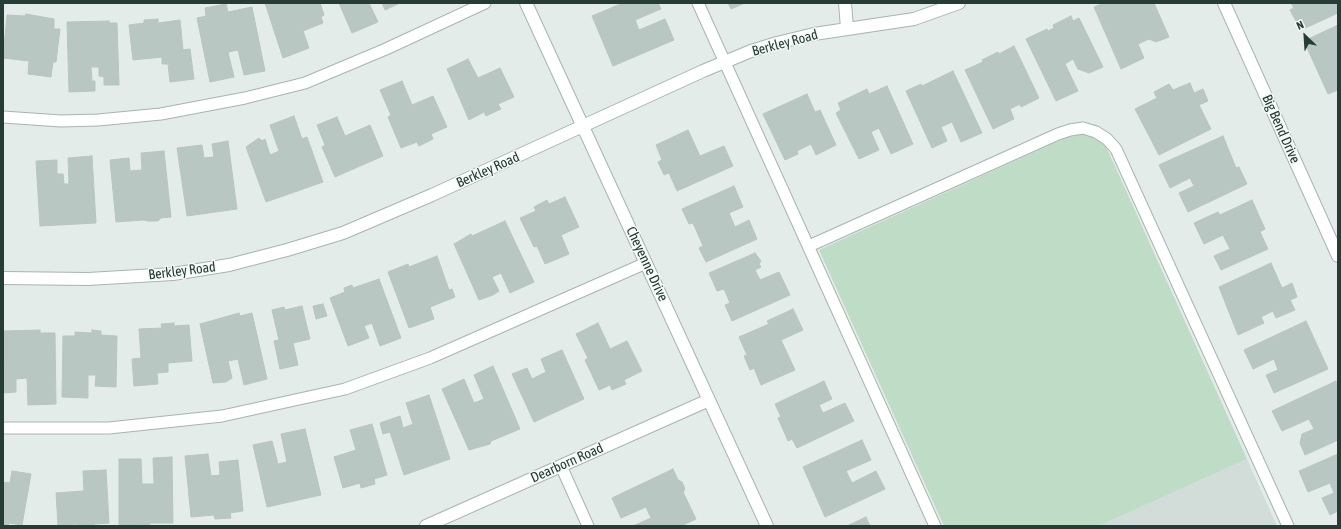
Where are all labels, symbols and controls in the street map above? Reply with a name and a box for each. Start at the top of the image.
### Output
north arrow [1285,16,1325,56]
text: N [1294,18,1305,32]
street label: Berkley Road [750,26,820,60]
street label: Big Bend Drive [1258,92,1304,166]
street label: Berkley Road [454,149,522,191]
street label: Cheyenne Drive [622,224,672,304]
street label: Berkley Road [147,259,217,283]
street label: Dearborn Road [528,440,606,486]

